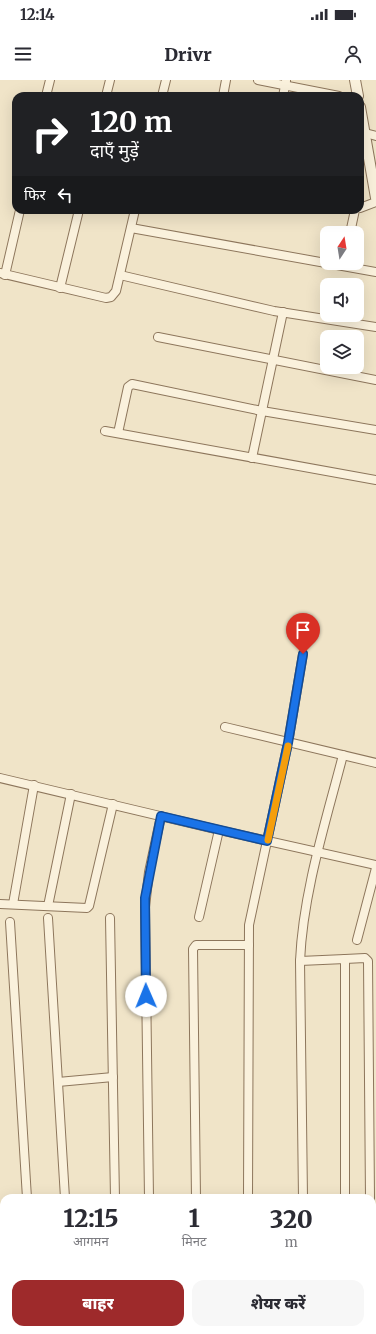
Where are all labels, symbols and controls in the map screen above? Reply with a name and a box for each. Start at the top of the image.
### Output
text: 12:14 [20,5,55,24]
icon: menu [12,43,34,65]
text: Drivr [164,43,212,66]
icon: person [342,43,364,65]
text: 120 m [90,104,172,140]
icon: right [24,108,76,160]
text: दाएँ मुड़ें [90,139,139,162]
icon: left [54,184,76,206]
text: फिर [24,185,46,204]
north arrow [320,226,364,270]
map controls [320,226,364,374]
button: sound [320,278,364,322]
button: layers [320,330,364,374]
pin [286,613,320,654]
icon: arrive [292,619,314,641]
position arrow [125,975,167,1017]
text: 12:15 [63,1203,118,1234]
text: 1 [189,1203,200,1234]
text: 320 [270,1204,313,1235]
text: आगमन [73,1233,109,1250]
text: मिनट [182,1233,207,1250]
text: m [285,1234,298,1251]
button: बाहर [12,1280,184,1326]
button: शेयर करें [192,1280,364,1326]

